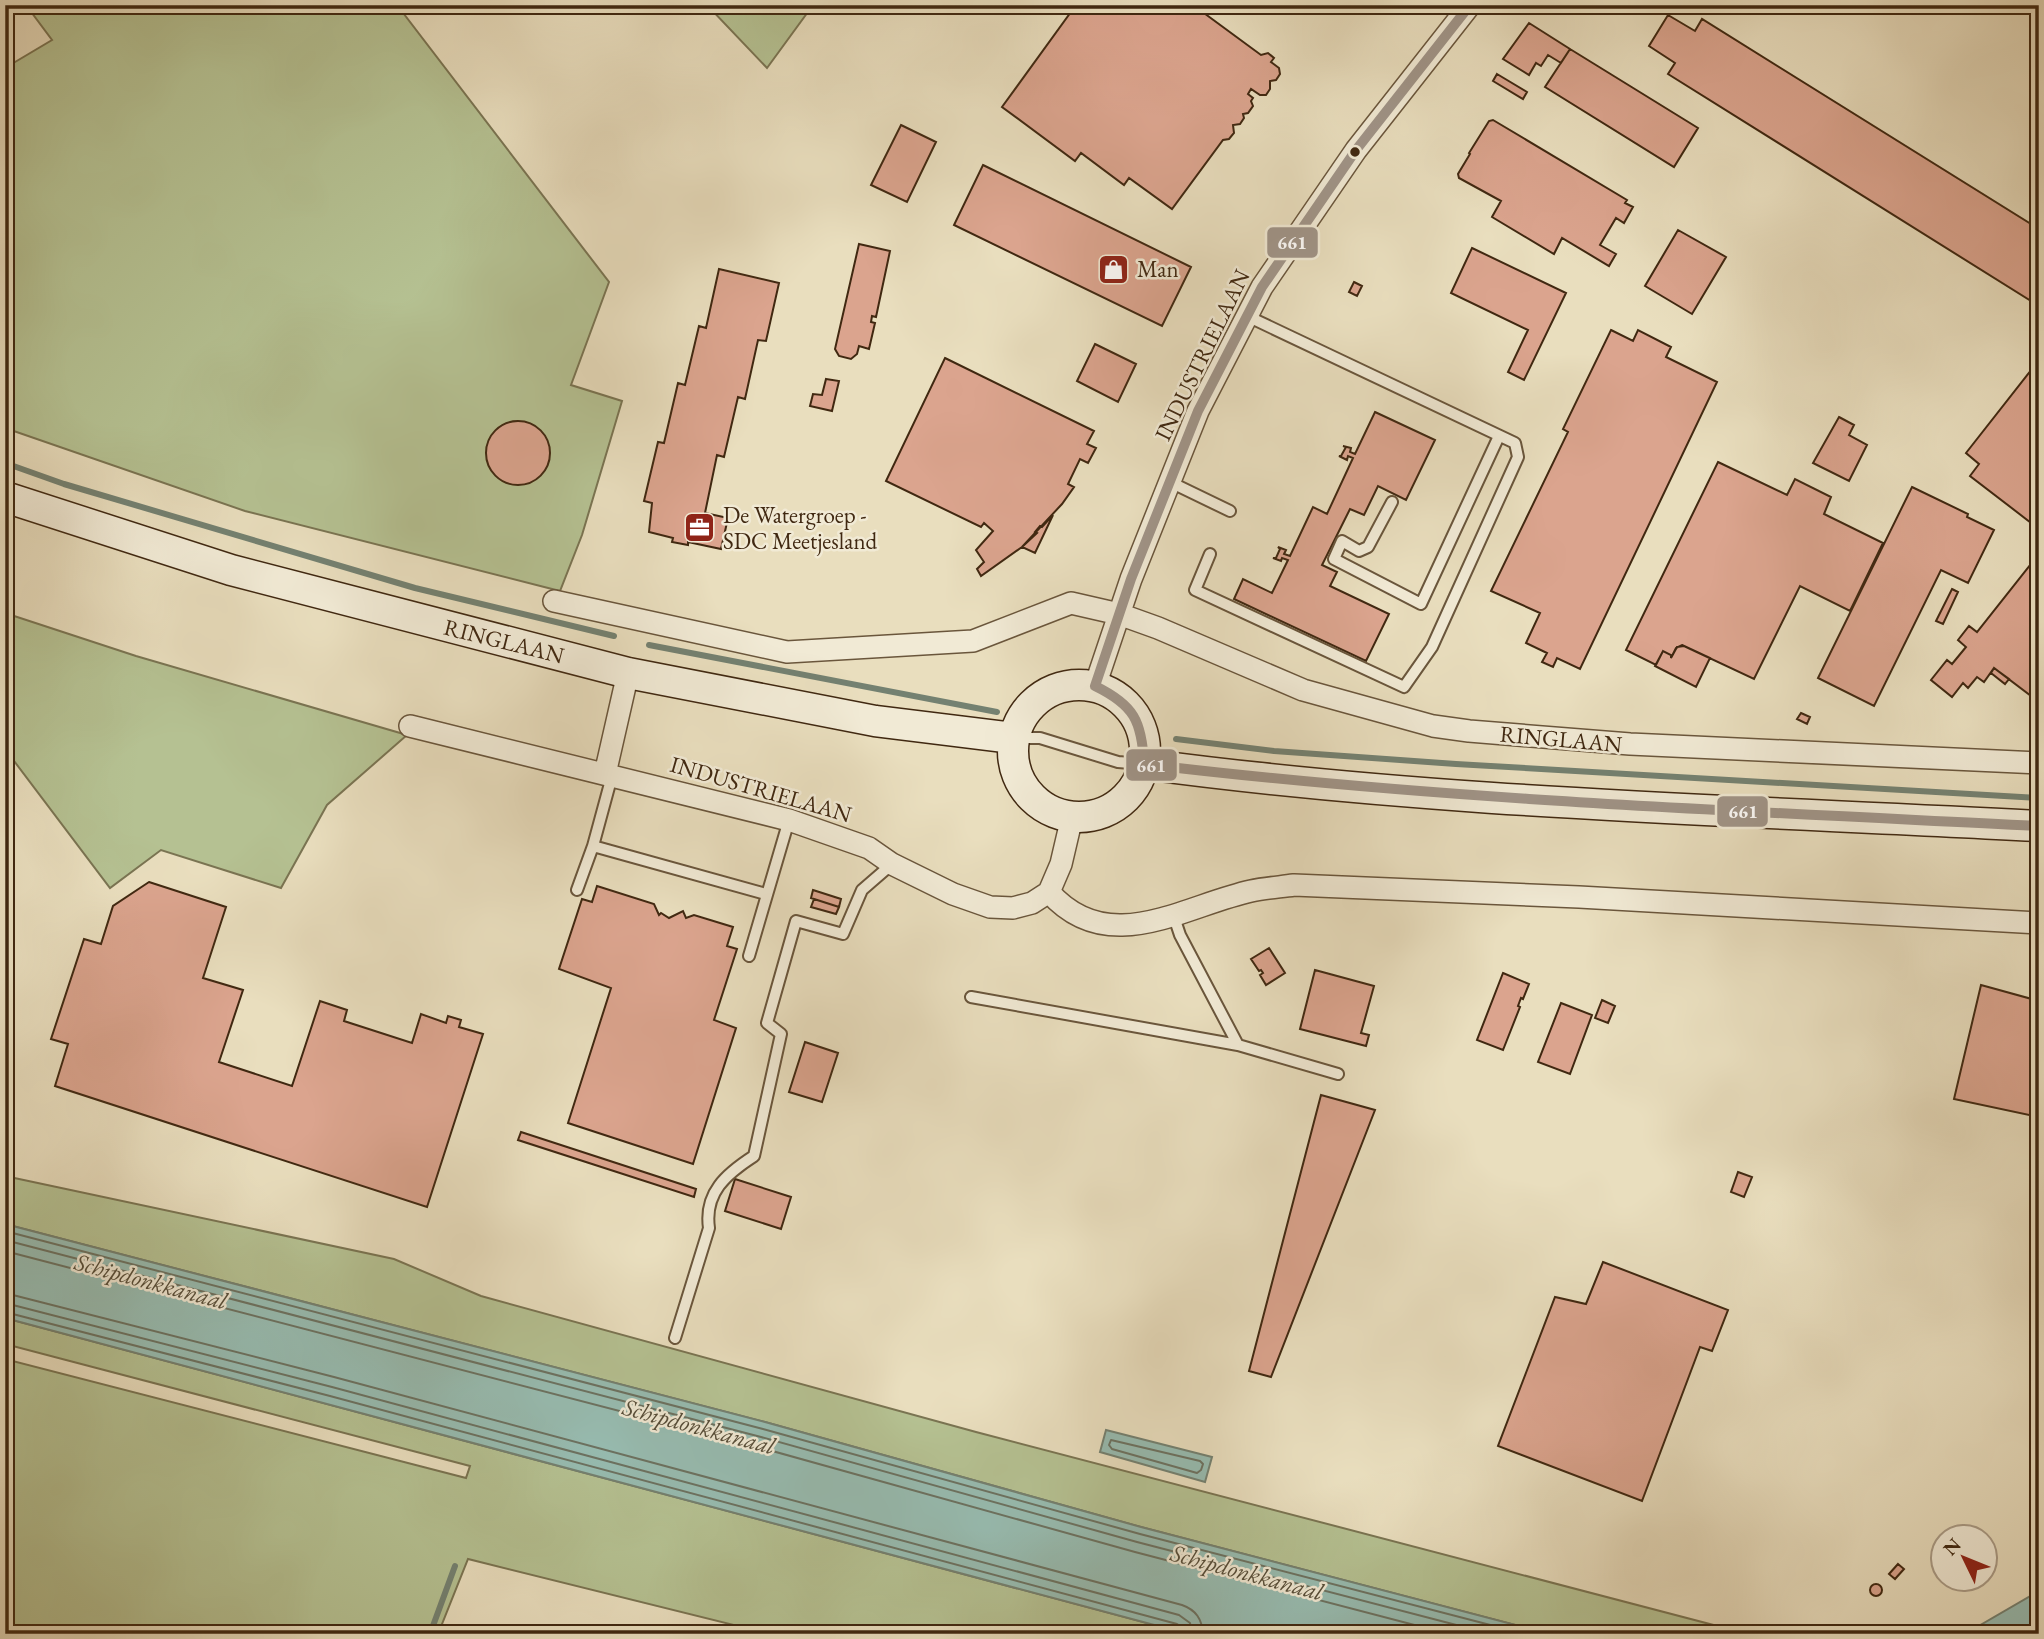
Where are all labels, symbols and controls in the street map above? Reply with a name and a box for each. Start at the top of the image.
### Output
unlabelled marker [1348,145,1362,159]
line badge: 661 [1266,226,1319,259]
text: 661 [1277,230,1307,255]
shop icon: Man [1097,252,1131,286]
place label: Man [1137,254,1179,284]
street label: INDUSTRIELAAN [1147,264,1257,446]
place label: De Watergroep - SDC Meetjesland [723,500,878,556]
office icon: De Watergroep - SDC Meetjesland [683,511,717,545]
street label: RINGLAAN [441,612,567,670]
street label: RINGLAAN [1499,719,1623,759]
line badge: 661 [1125,748,1178,782]
street label: INDUSTRIELAAN [667,749,855,829]
text: 661 [1136,753,1166,778]
line badge: 661 [1716,795,1769,828]
text: 661 [1728,799,1758,824]
water label: Schipdonkkanaal [70,1246,232,1317]
water label: Schipdonkkanaal [618,1391,780,1462]
north arrow [1928,1524,1998,1594]
text: N [1938,1532,1967,1561]
water label: Schipdonkkanaal [1166,1537,1328,1608]

